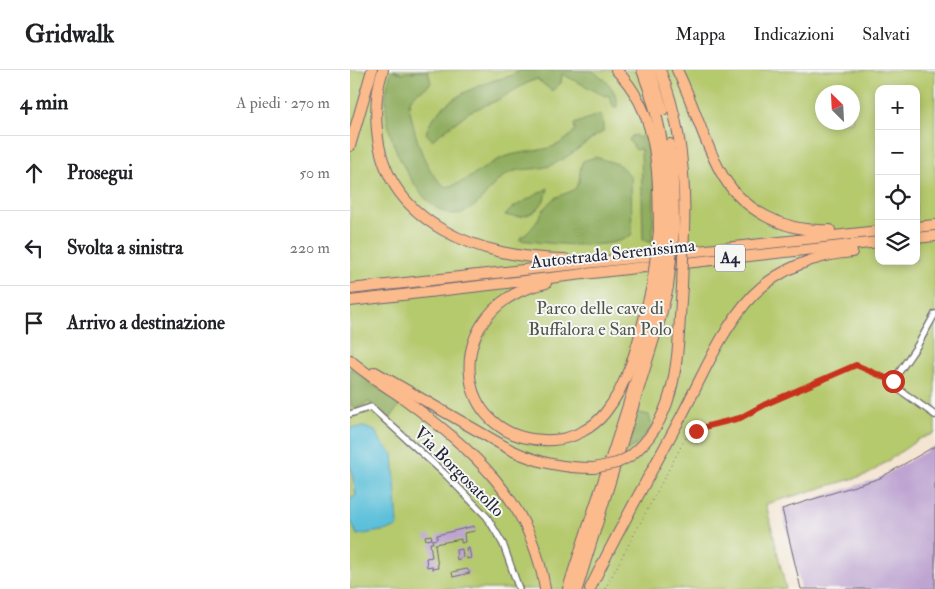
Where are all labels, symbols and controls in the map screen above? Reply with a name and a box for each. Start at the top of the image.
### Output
text: Gridwalk [25,19,114,50]
text: Mappa [675,23,725,46]
text: Indicazioni [753,23,834,46]
text: Salvati [862,23,910,46]
north arrow [815,85,860,130]
map controls [875,85,920,265]
button: + [875,85,920,130]
text: 4 min [20,89,68,116]
text: A piedi · 270 m [236,93,330,113]
button: − [875,130,920,175]
icon: ahead [20,159,48,187]
text: Prosegui [67,161,133,185]
text: 50 m [299,163,330,183]
button: locate [875,175,920,220]
button: layers [875,220,920,265]
icon: left [20,234,48,262]
street label: Autostrada Serenissima [529,234,697,274]
text: Svolta a sinistra [67,236,183,260]
text: 220 m [290,238,330,258]
road number: A4 [715,244,745,272]
park label: Parco delle cave di Buffalora e San Polo [528,297,672,341]
icon: arrive [20,309,48,337]
text: Arrivo a destinazione [67,311,225,335]
route start [882,370,905,393]
route end [685,420,708,443]
street label: Via Borgosatollo [409,422,509,522]

